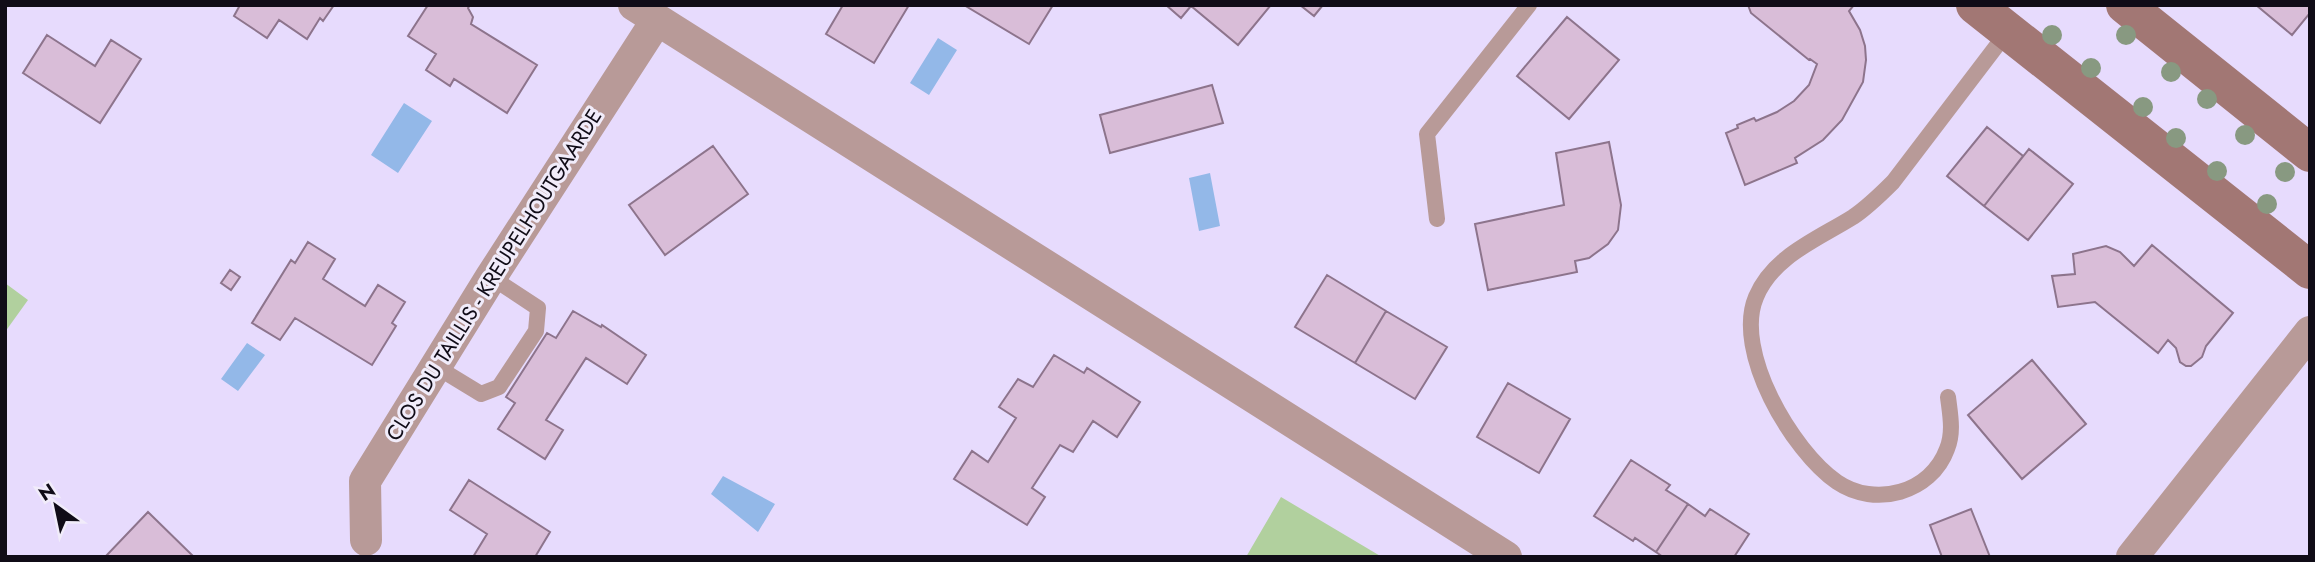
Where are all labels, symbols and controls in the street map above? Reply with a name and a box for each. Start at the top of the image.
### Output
street label: CLOS DU TAILLIS - KREUPELHOUTGAARDE [379,103,609,447]
north arrow [21,471,91,541]
text: N [33,477,61,508]

